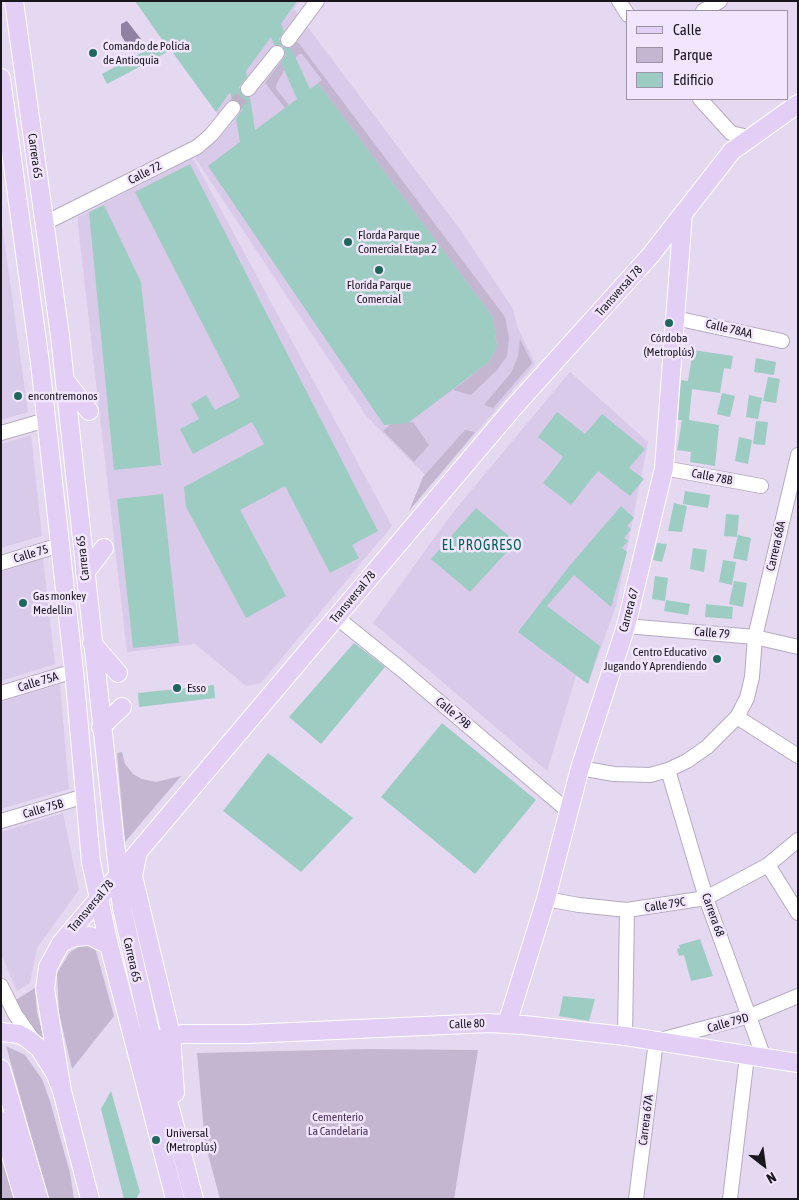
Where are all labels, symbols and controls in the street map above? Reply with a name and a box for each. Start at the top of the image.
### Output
legend [626,10,789,100]
text: Calle [673,21,701,38]
place label: Comando de Policía de Antioquia [103,39,190,67]
text: Parque [673,46,713,63]
marker: Comando de Policía de Antioquia [87,47,99,59]
text: Edificio [673,71,714,88]
street label: Carrera 65 [25,133,45,179]
street label: Calle 72 [126,159,164,187]
place label: Florda Parque Comercial Etapa 2 [358,228,437,256]
marker: Florda Parque Comercial Etapa 2 [342,236,354,248]
street label: Transversal 78 [592,263,646,319]
marker: Florida Parque Comercial [373,264,385,276]
place label: Florida Parque Comercial [347,278,411,306]
marker: Córdoba (Metroplús) [663,317,675,329]
street label: Calle 78AA [704,317,754,341]
place label: Córdoba (Metroplús) [644,331,694,359]
place label: encontremonos [28,389,98,403]
marker: encontremonos [12,390,24,402]
street label: Calle 78B [690,466,734,488]
street label: Carrera 68A [763,519,789,573]
street label: Carrera 65 [73,535,93,581]
district label: EL PROGRESO [440,538,524,554]
street label: Calle 75 [12,542,50,566]
street label: Transversal 78 [327,568,379,626]
street label: Carrera 67 [616,586,642,634]
place label: Gas monkey Medellin [33,589,86,617]
marker: Gas monkey Medellin [17,597,29,609]
street label: Calle 79 [694,624,730,642]
place label: Centro Educativo Jugando Y Aprendiendo [604,645,707,673]
marker: Centro Educativo Jugando Y Aprendiendo [711,653,723,665]
street label: Calle 75A [16,669,60,695]
place label: Esso [187,681,206,695]
marker: Esso [171,682,183,694]
street label: Calle 79B [433,694,473,732]
street label: Calle 75B [21,796,65,822]
street label: Transversal 78 [65,877,117,935]
street label: Carrera 68 [698,891,728,939]
street label: Calle 79C [644,895,686,915]
street label: Carrera 65 [120,936,144,984]
street label: Calle 79D [706,1010,750,1036]
street label: Calle 80 [449,1016,485,1032]
street label: Carrera 67A [636,1094,656,1146]
park label: Cementerio La Candelaria [308,1110,368,1138]
place label: Universal (Metroplús) [166,1126,217,1154]
marker: Universal (Metroplús) [150,1134,162,1146]
north arrow [739,1140,789,1190]
text: N [764,1169,779,1187]

